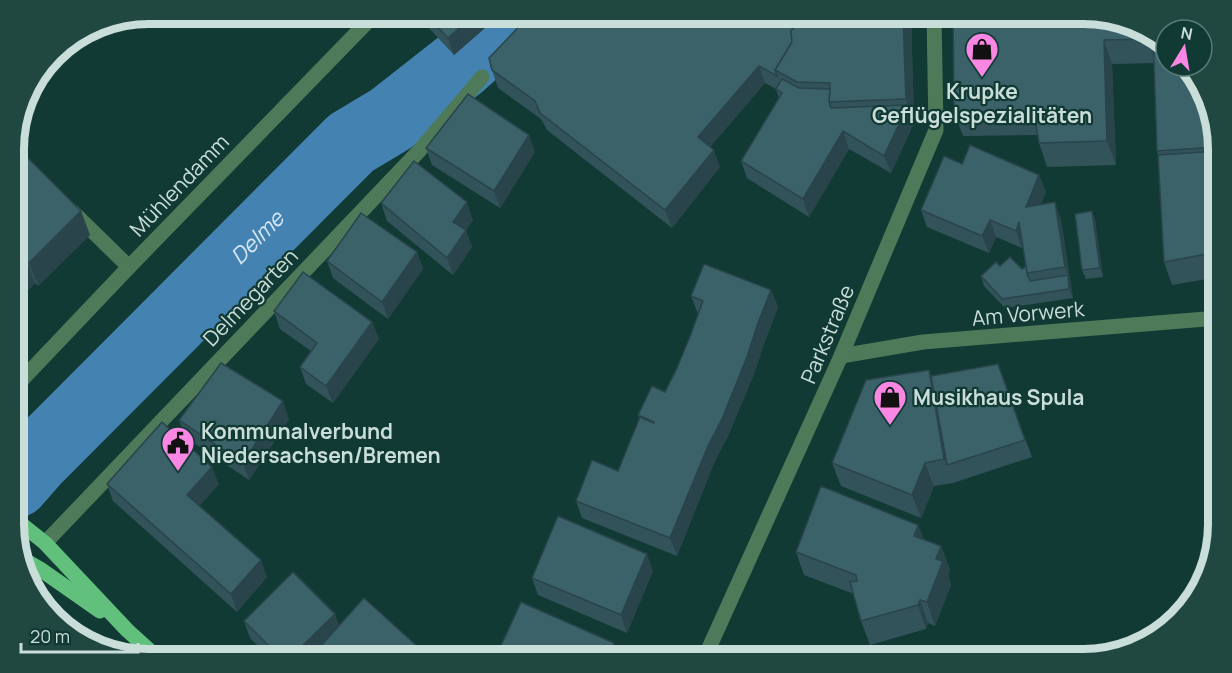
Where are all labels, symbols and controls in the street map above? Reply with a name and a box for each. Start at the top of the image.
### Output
north arrow [1154,18,1214,78]
text: N [1179,21,1195,45]
shop icon: Krupke Geflügelspezialitäten [964,31,1000,78]
place label: Krupke Geflügelspezialitäten [872,77,1092,129]
street label: Mühlendamm [123,128,235,242]
water label: Delme [224,203,291,271]
street label: Delmegarten [196,242,304,352]
street label: Parkstraße [794,280,860,388]
street label: Am Vorwerk [971,294,1086,332]
shop icon: Musikhaus Spula [872,379,908,426]
place label: Musikhaus Spula [913,383,1084,411]
place label: Kommunalverbund Niedersachsen/Bremen [201,417,441,469]
public building icon: Kommunalverbund Niedersachsen/Bremen [160,425,196,472]
scale bar [21,616,138,654]
text: 20 m [30,624,70,648]

